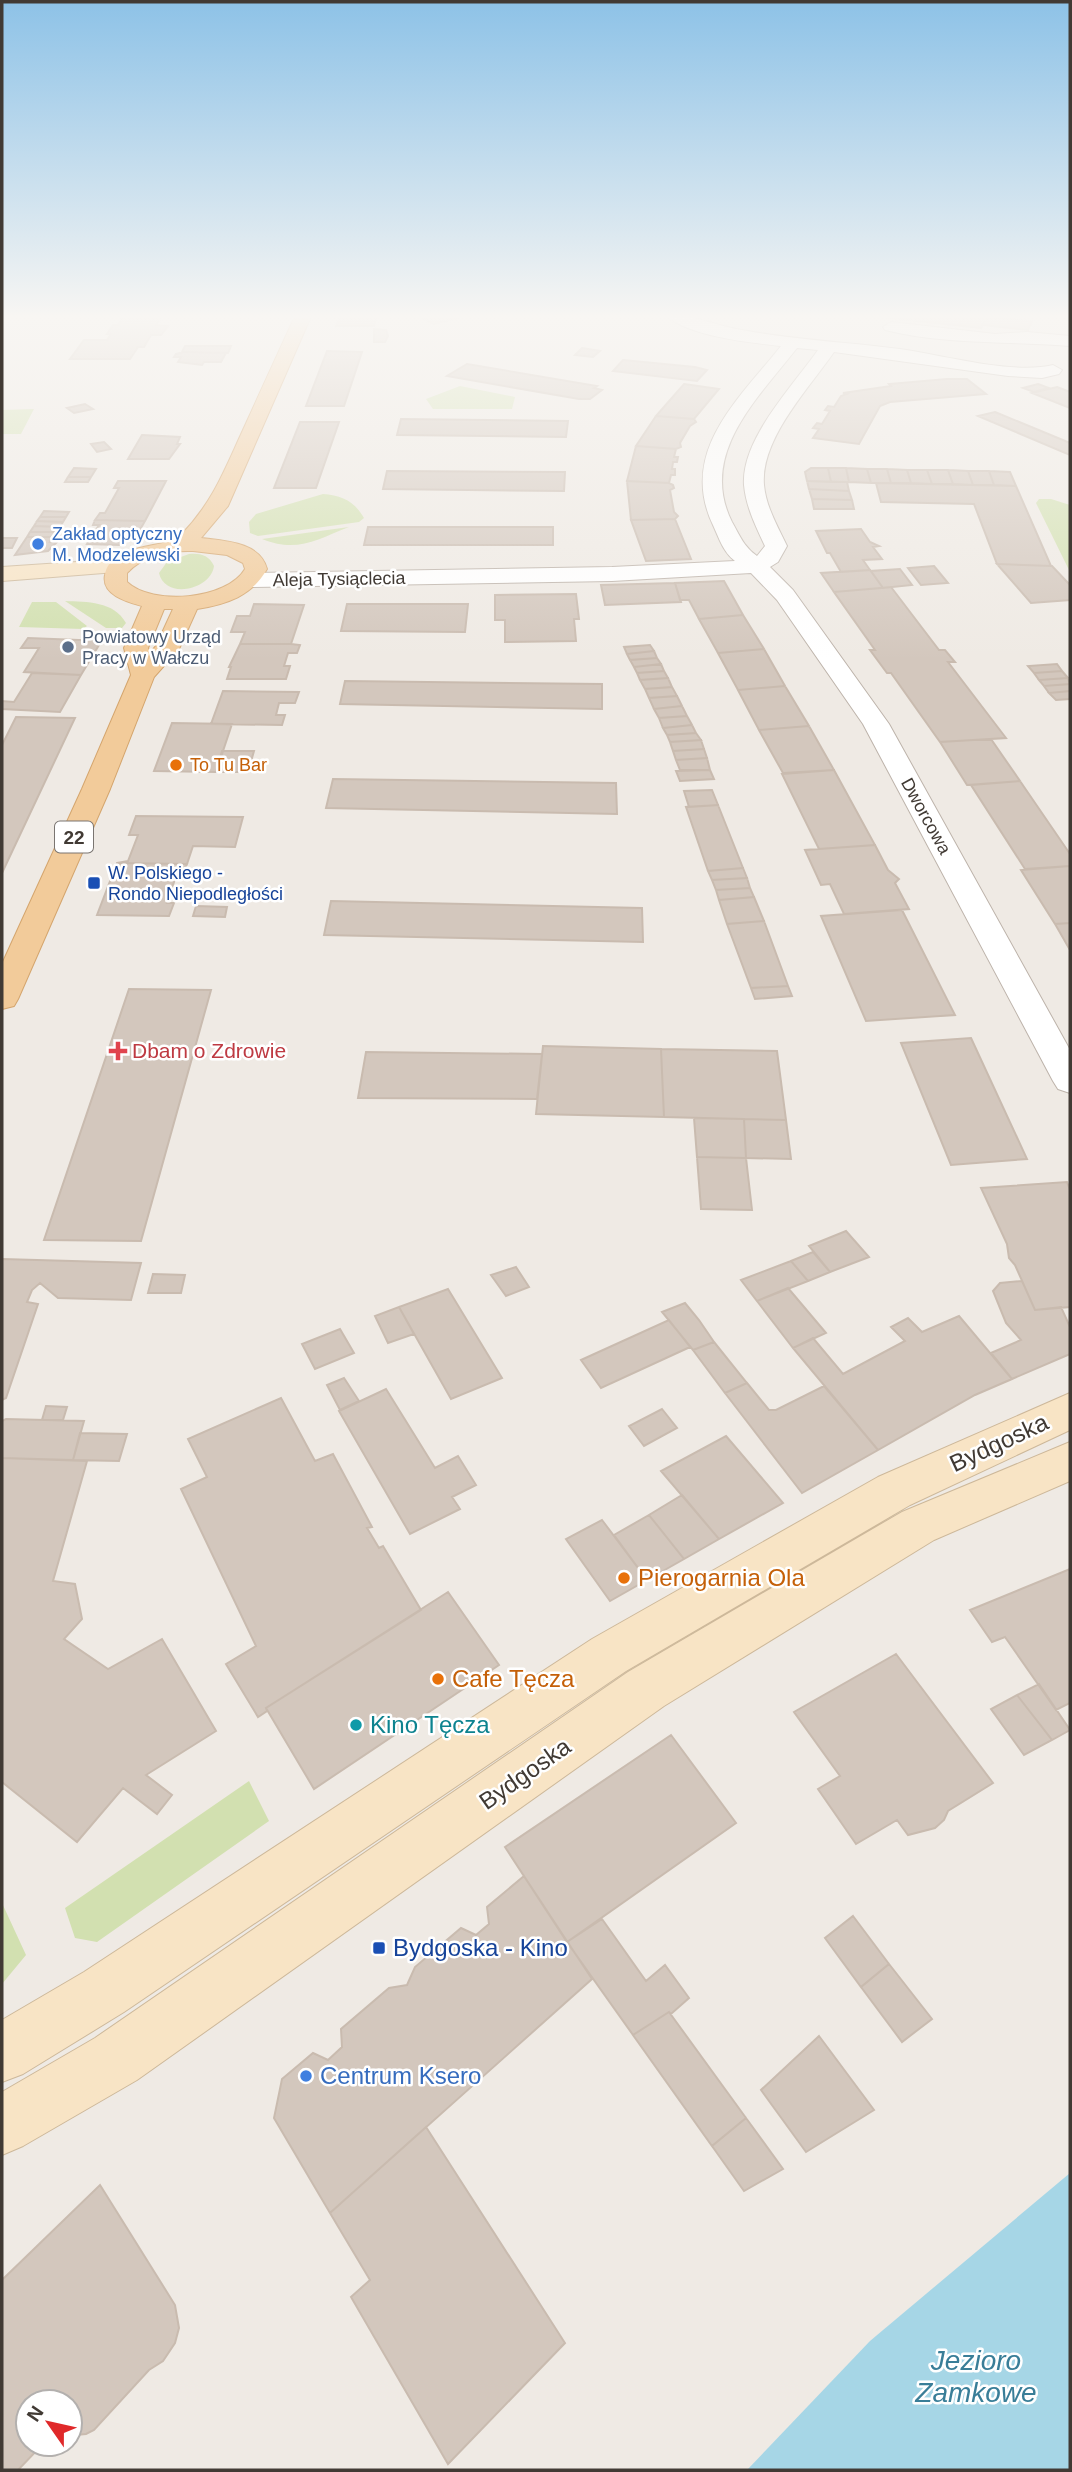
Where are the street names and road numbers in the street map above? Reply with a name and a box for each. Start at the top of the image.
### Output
street label: Aleja Tysiąclecia [272,568,407,590]
street label: Dworcowa [897,774,956,858]
road number: 22 [55,822,93,852]
street label: Bydgoska [945,1408,1053,1477]
street label: Bydgoska [474,1732,576,1815]

